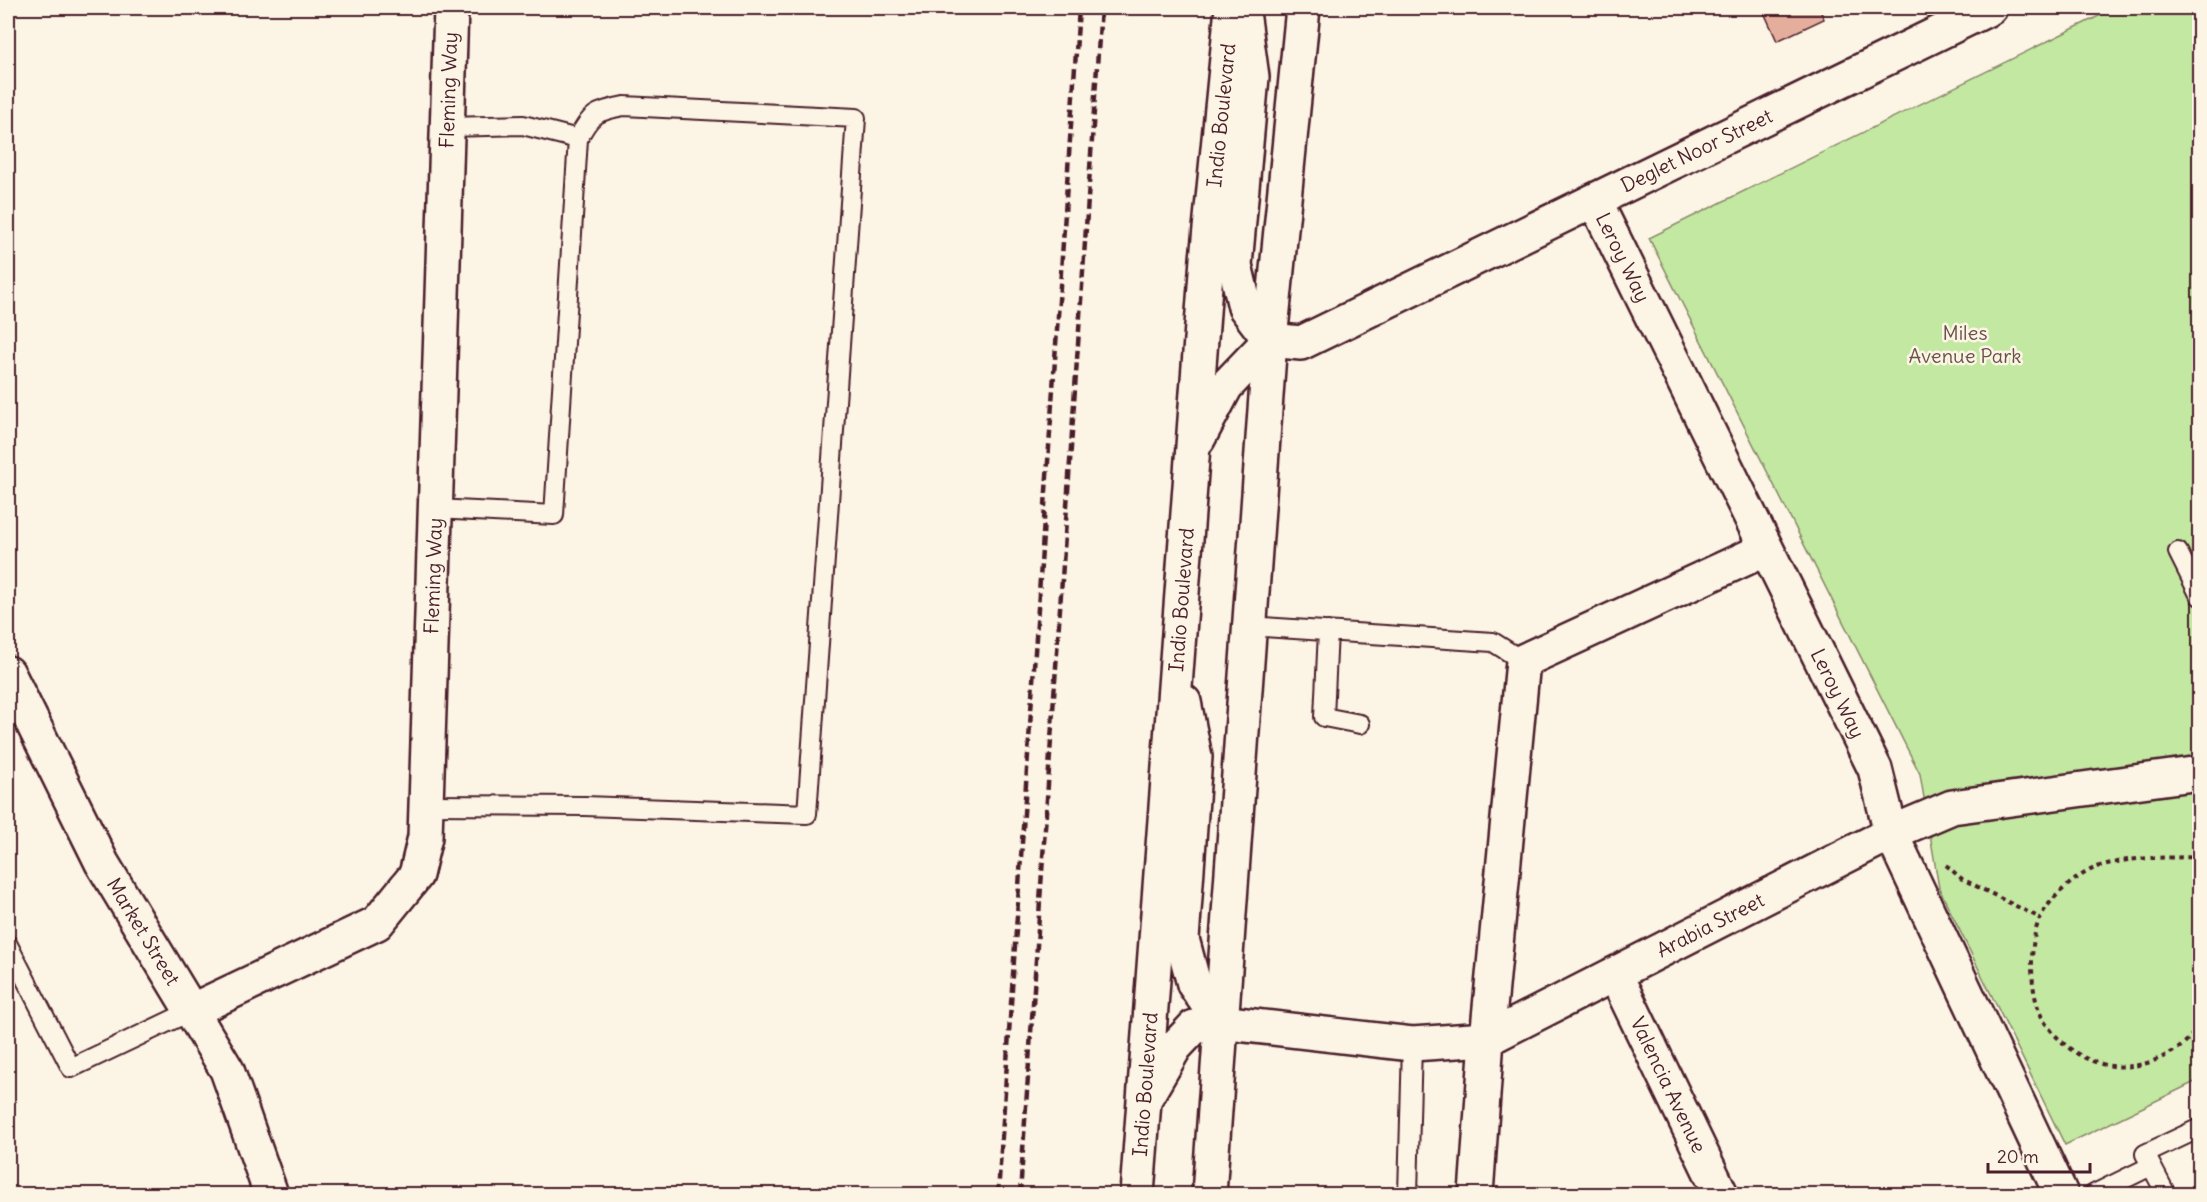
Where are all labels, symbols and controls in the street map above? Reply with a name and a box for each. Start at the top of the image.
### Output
street label: Fleming Way [434,31,462,149]
street label: Indio Boulevard [1201,42,1240,188]
street label: Deglet Noor Street [1617,103,1776,198]
street label: Leroy Way [1591,208,1656,306]
park label: Miles Avenue Park [1908,320,2022,368]
street label: Fleming Way [418,517,447,634]
street label: Indio Boulevard [1163,526,1199,673]
street label: Leroy Way [1806,644,1871,742]
street label: Market Street [102,873,186,990]
street label: Arabia Street [1652,887,1768,963]
street label: Indio Boulevard [1127,1011,1163,1157]
street label: Valencia Avenue [1625,1013,1712,1157]
scale bar [1988,1136,2090,1174]
text: 20 m [1997,1145,2039,1168]

